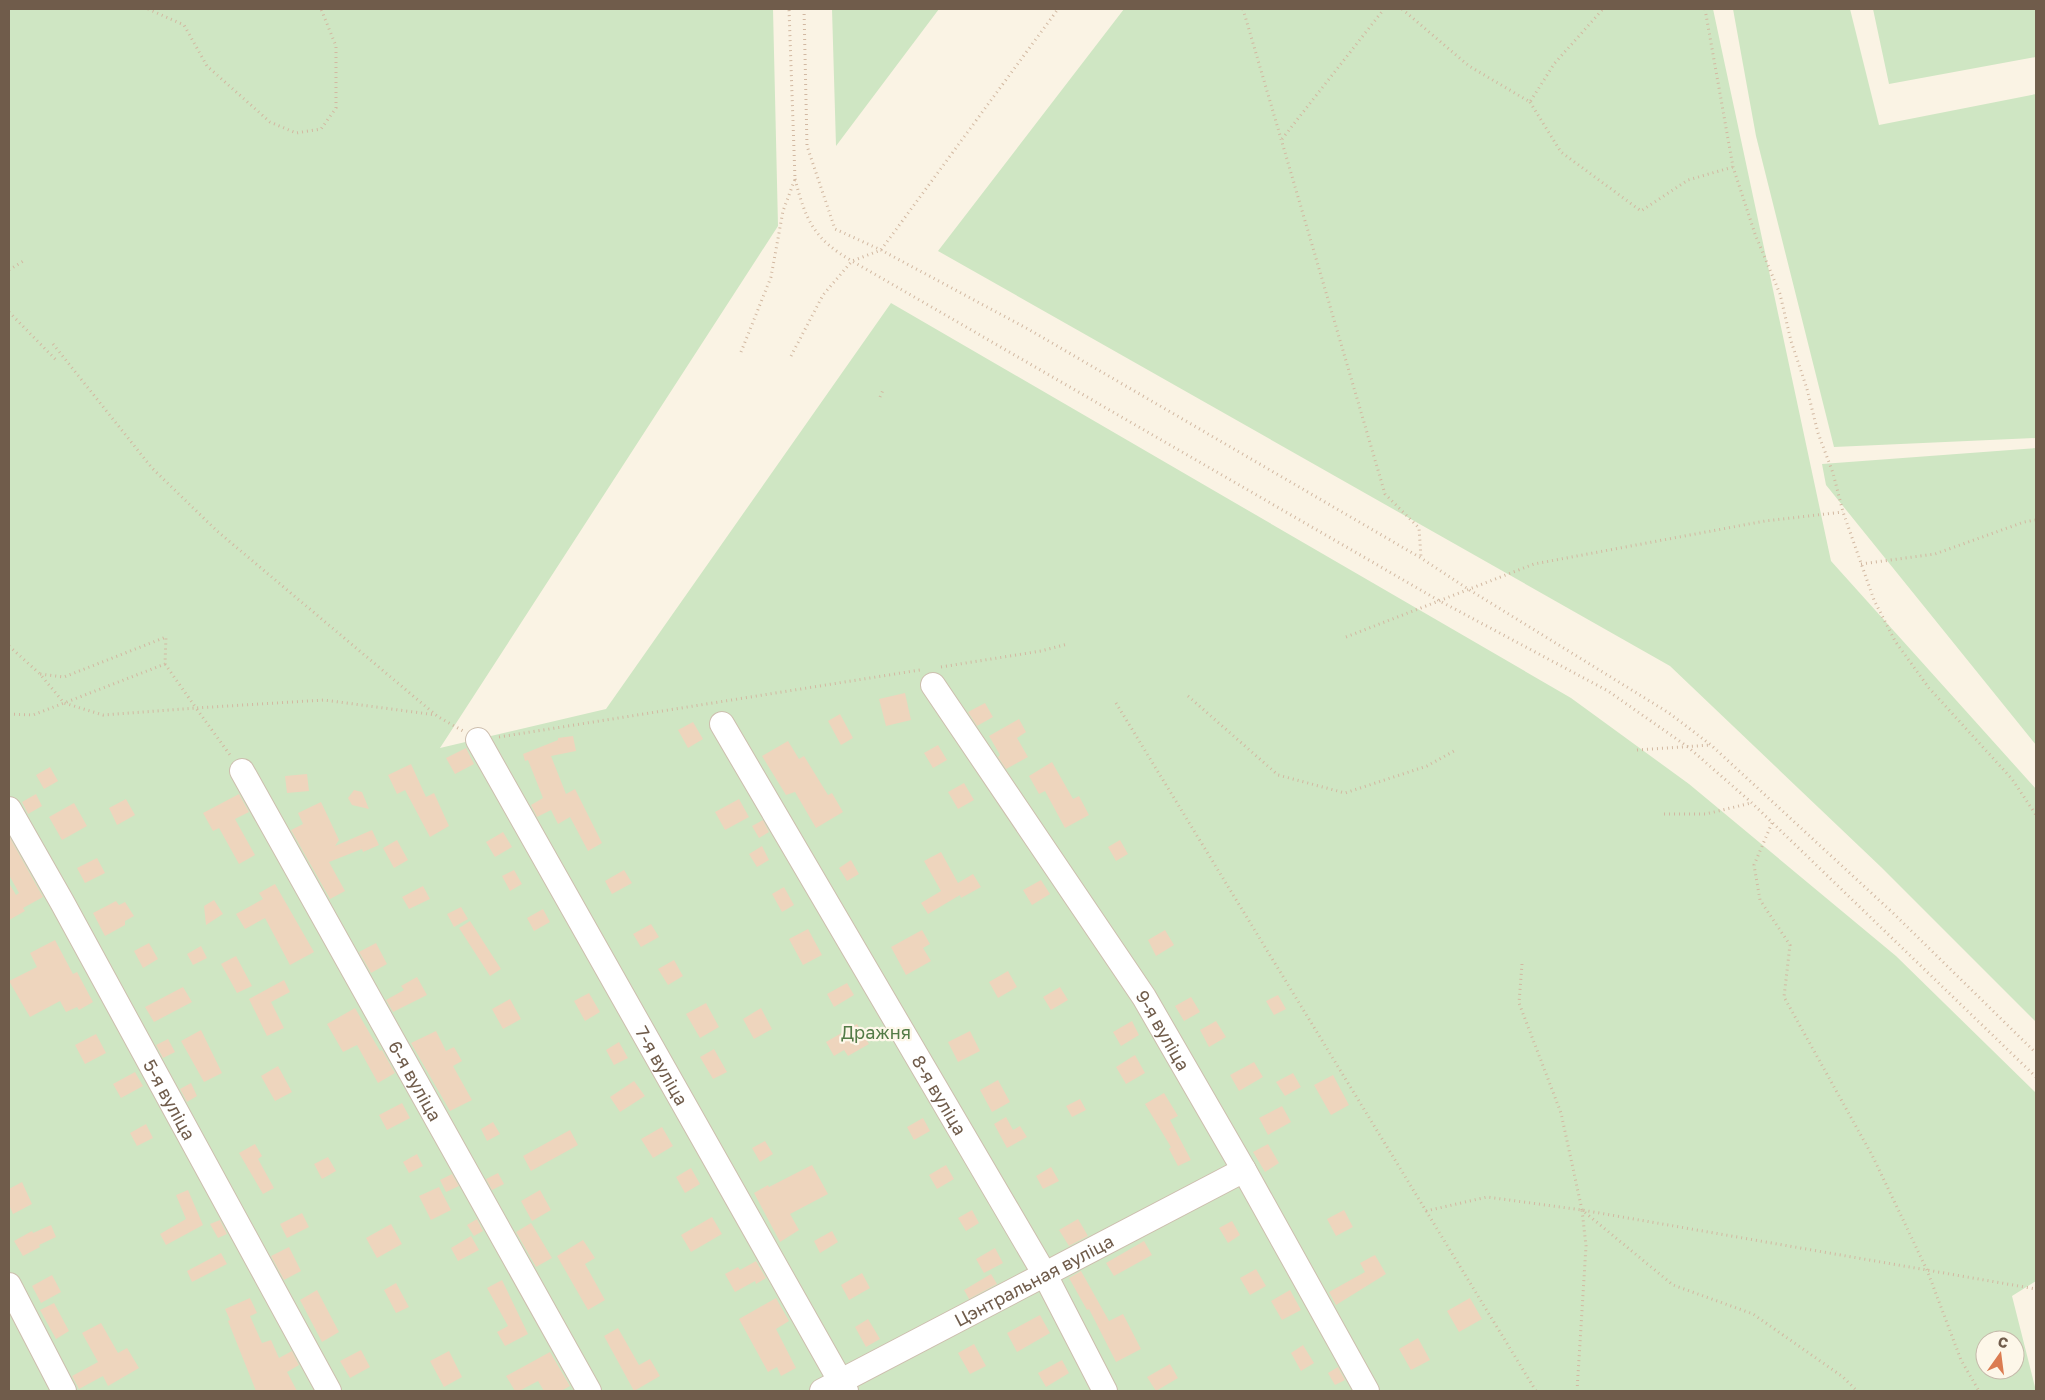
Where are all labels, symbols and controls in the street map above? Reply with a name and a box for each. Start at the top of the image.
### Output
street label: 9-я вуліца [1131,986,1195,1074]
park label: Дражня [841,1021,911,1043]
street label: 7-я вуліца [631,1022,693,1109]
street label: 6-я вуліца [384,1037,447,1125]
street label: 8-я вуліца [908,1051,972,1139]
street label: 5-я вуліца [139,1055,201,1144]
street label: Цэнтральная вуліца [950,1229,1117,1331]
north arrow [1975,1330,2025,1380]
text: С [1996,1332,2010,1351]

